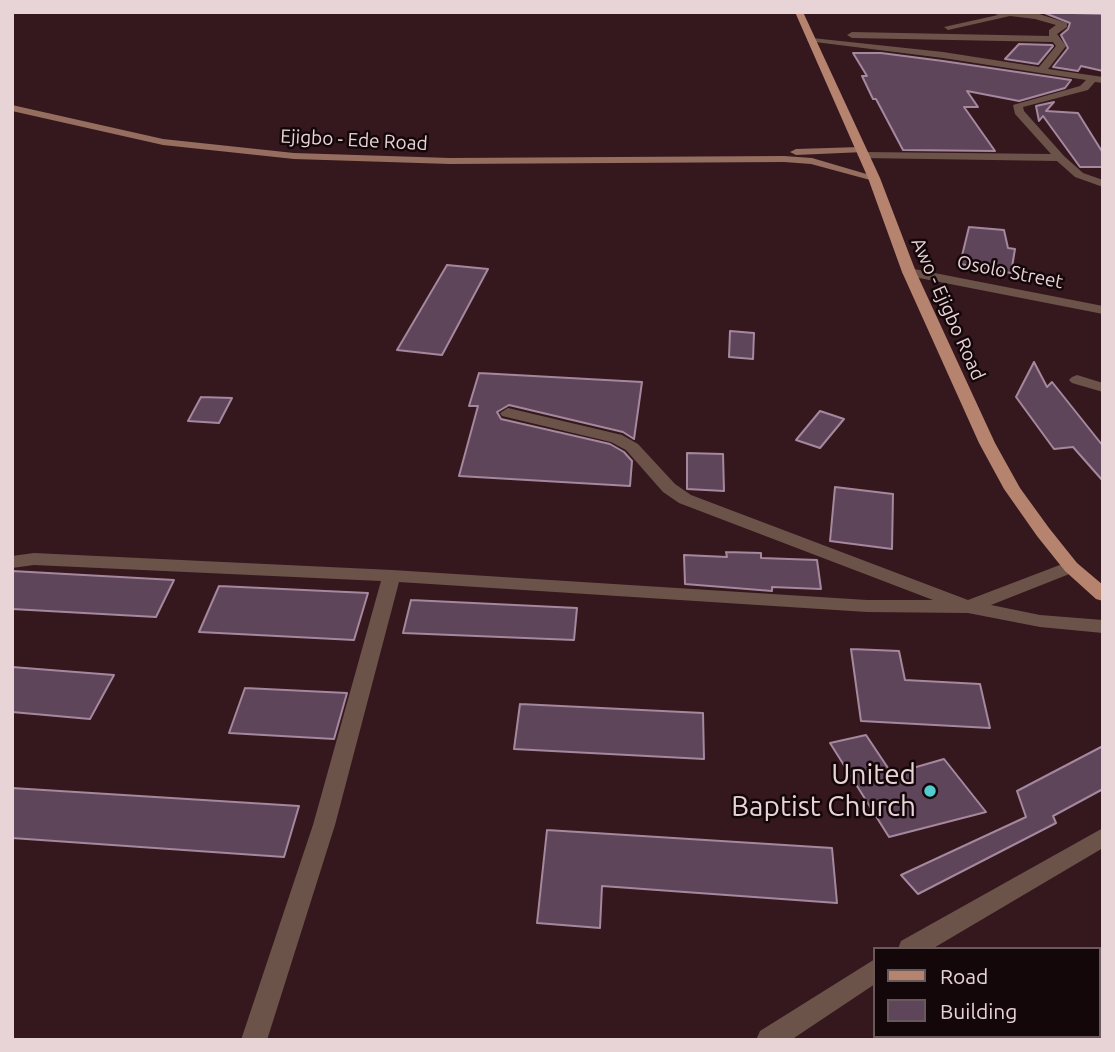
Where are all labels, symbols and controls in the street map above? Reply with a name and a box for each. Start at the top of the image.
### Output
street label: Ejigbo - Ede Road [280,125,428,155]
street label: Awo - Ejigbo Road [906,234,990,384]
street label: Osolo Street [955,251,1065,293]
place label: United Baptist Church [731,758,916,824]
marker: United Baptist Church [922,783,938,799]
legend [874,947,1101,1038]
text: Road [940,964,988,988]
text: Building [940,999,1017,1023]

